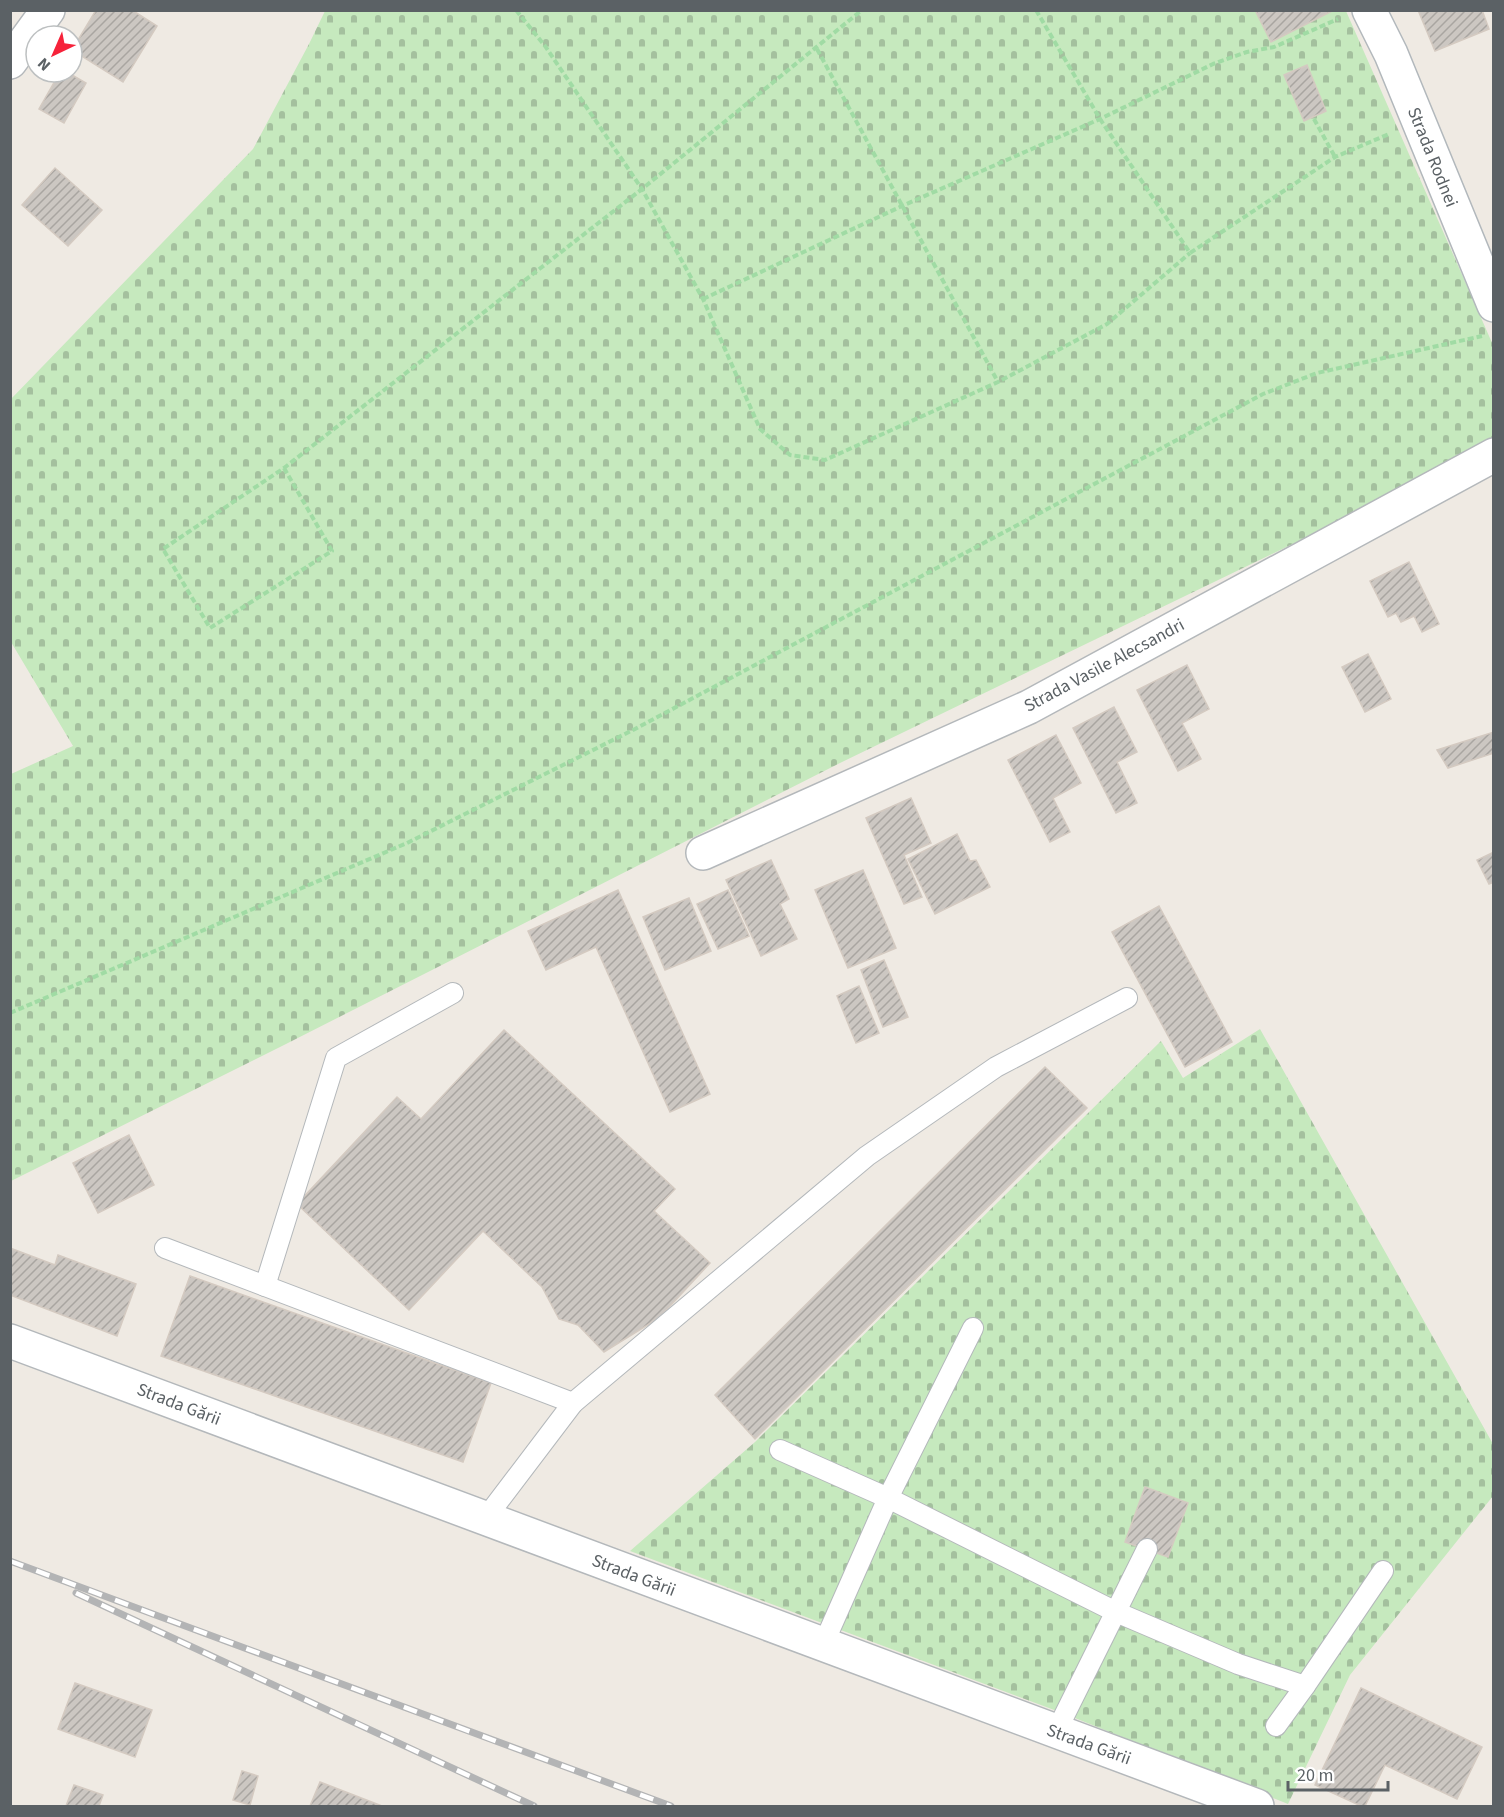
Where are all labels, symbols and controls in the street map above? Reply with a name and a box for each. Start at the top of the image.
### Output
north arrow [24,24,84,84]
text: N [33,52,56,76]
street label: Strada Rodnei [1401,103,1464,211]
street label: Strada Vasile Alecsandri [1020,613,1189,718]
street label: Strada Gării [133,1377,224,1432]
street label: Strada Gării [588,1548,679,1603]
street label: Strada Gării [1043,1718,1135,1771]
scale bar [1288,1754,1388,1792]
text: 20 m [1297,1763,1333,1788]

